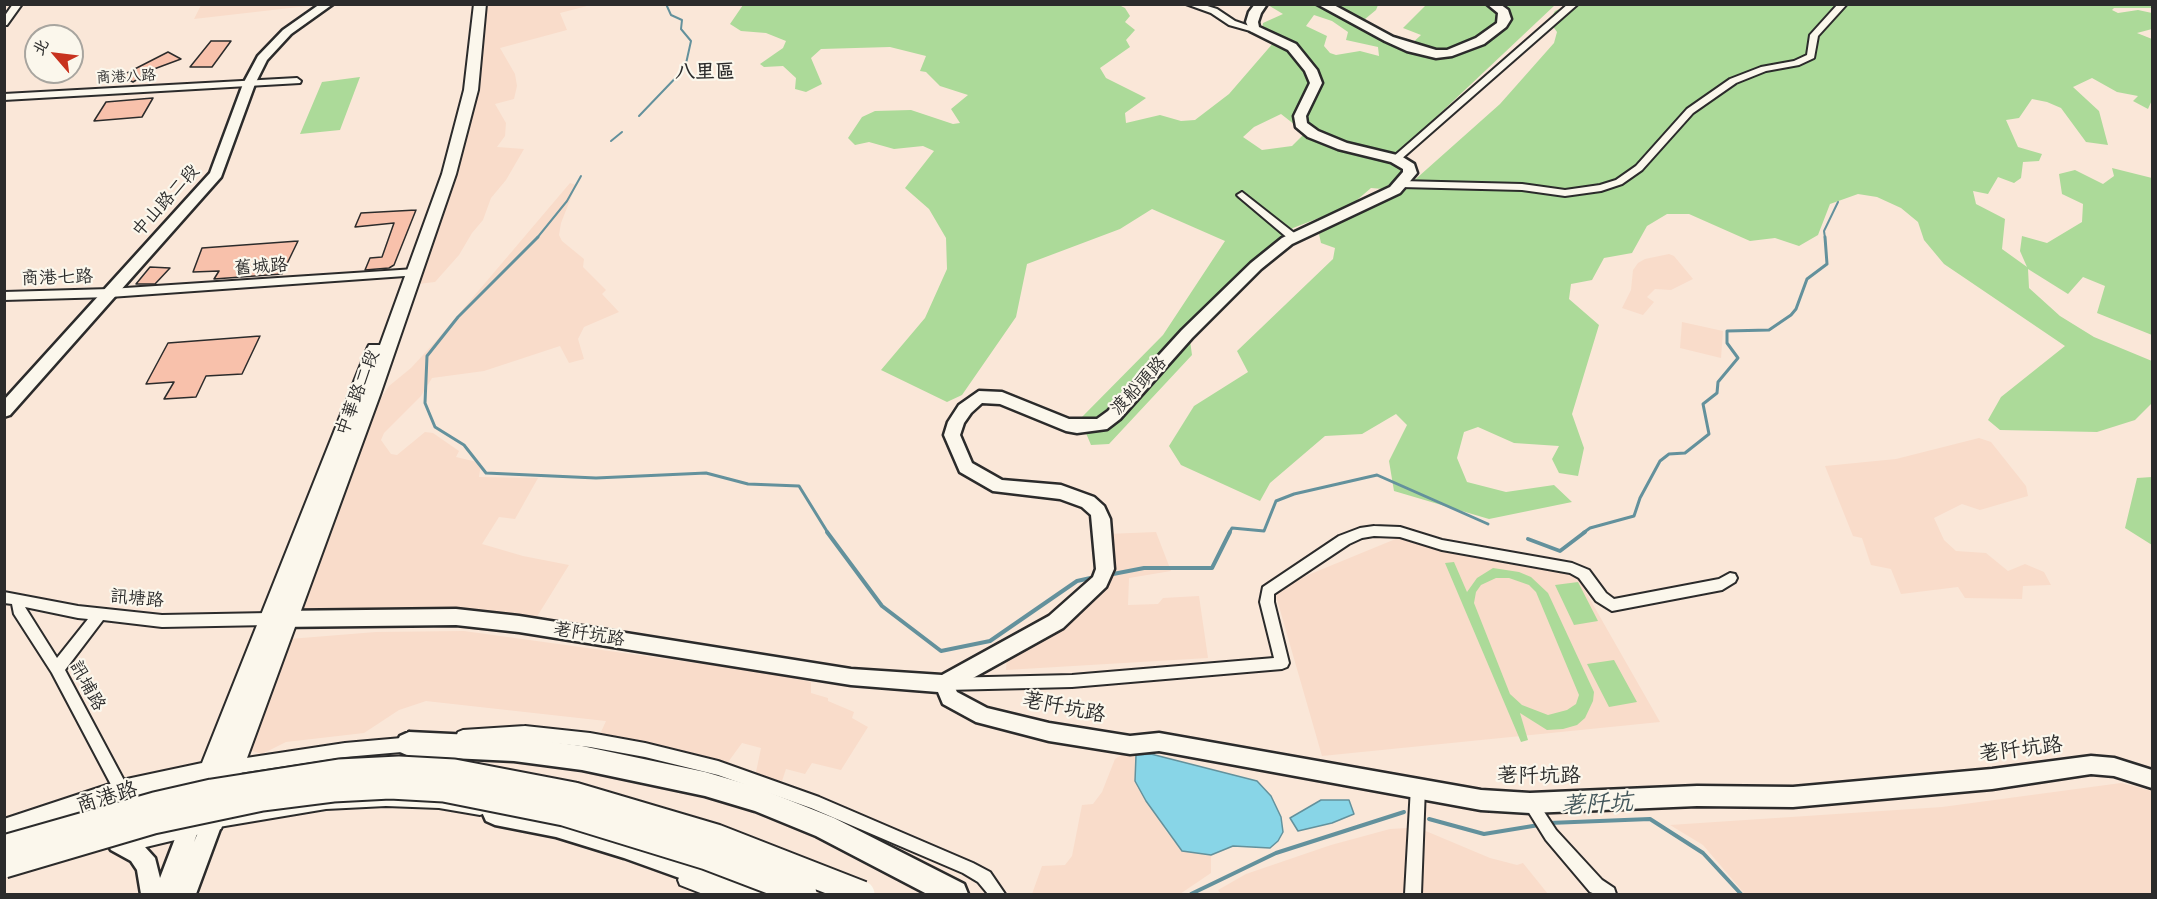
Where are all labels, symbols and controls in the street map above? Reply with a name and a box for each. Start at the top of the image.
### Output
north arrow [24,24,84,84]
text: 北 [26,34,53,59]
district label: 八里區 [675,61,735,85]
street label: 商港八路 [96,66,156,88]
street label: 中山路二段 [128,160,204,242]
street label: 舊城路 [233,254,289,280]
street label: 商港七路 [21,266,93,290]
street label: 中華路二段 [332,347,384,439]
street label: 渡船頭路 [1107,352,1171,420]
street label: 訊塘路 [109,586,165,612]
street label: 荖阡坑路 [552,619,626,651]
street label: 訊埔路 [64,657,110,715]
street label: 荖阡坑路 [1020,688,1108,728]
street label: 荖阡坑路 [1978,732,2064,768]
street label: 荖阡坑路 [1497,763,1581,789]
street label: 商港路 [73,777,141,819]
water label: 荖阡坑 [1560,789,1634,821]

